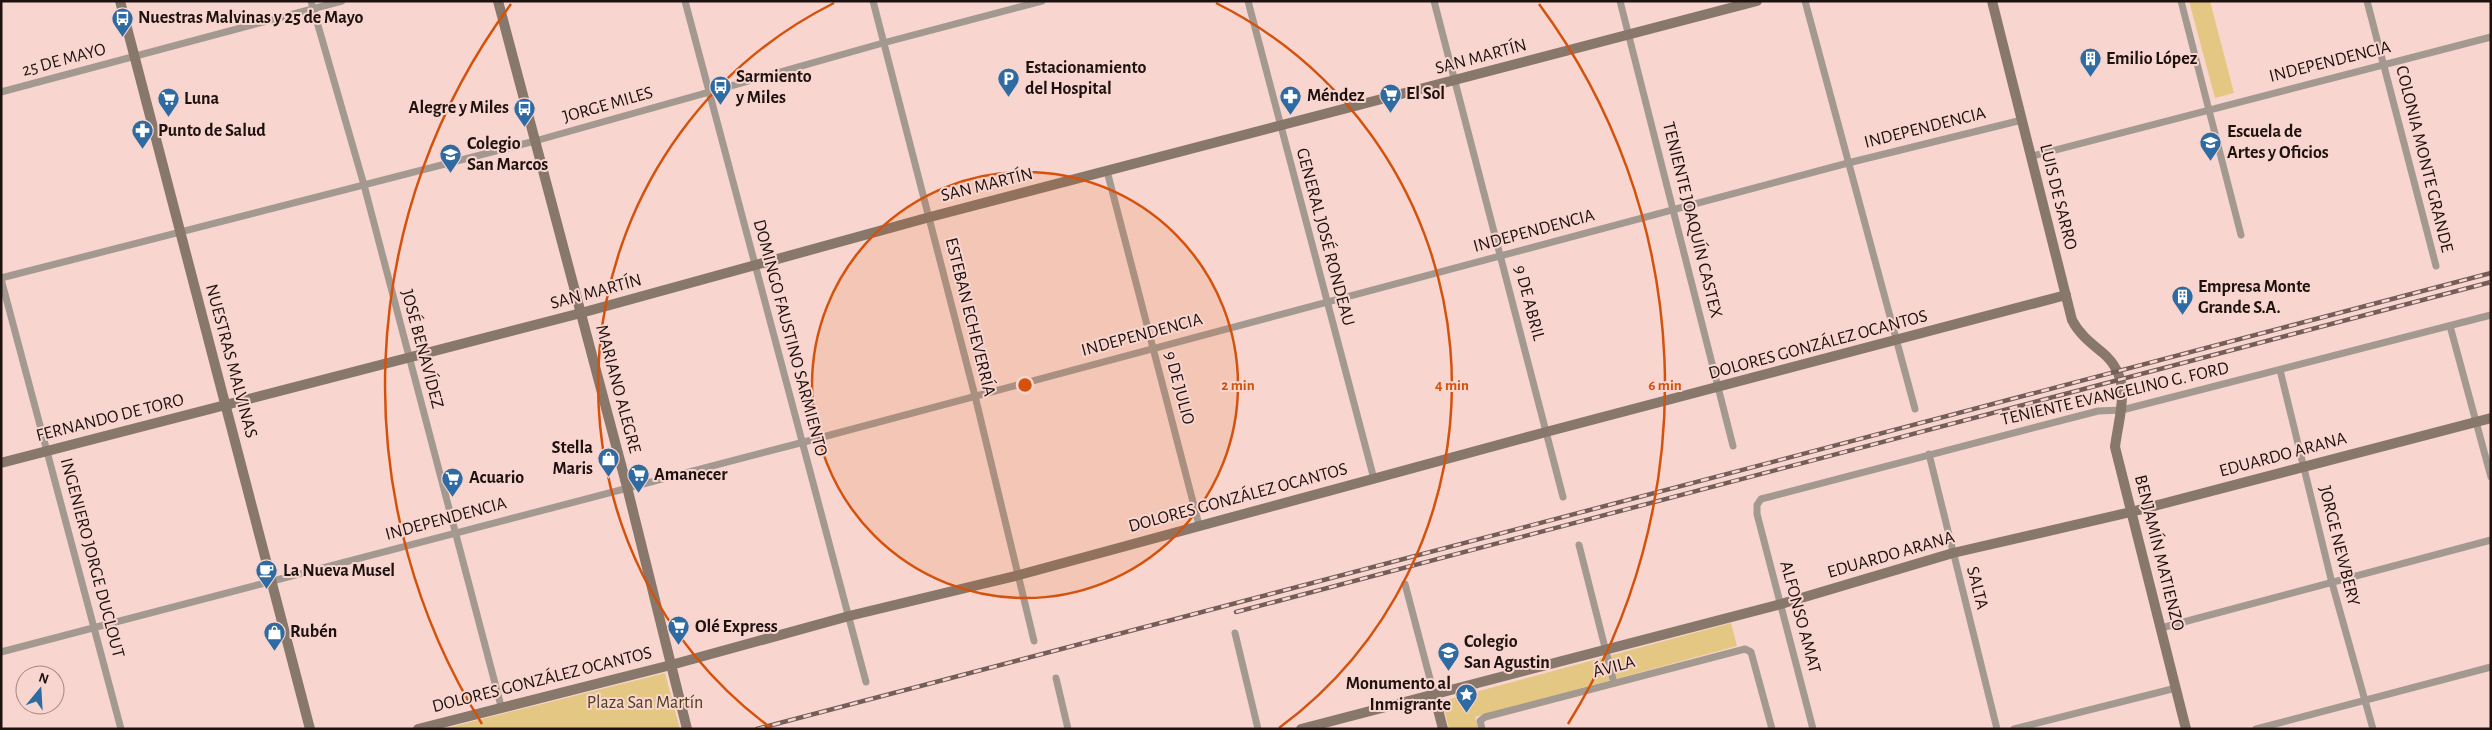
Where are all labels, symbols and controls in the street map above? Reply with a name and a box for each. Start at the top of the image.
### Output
bus stop icon: Nuestras Malvinas y 25 de Mayo [110,6,134,37]
place label: Nuestras Malvinas y 25 de Mayo [138,9,364,27]
street label: SAN MARTÍN [1432,33,1529,78]
street label: INDEPENDENCIA [2267,38,2393,86]
street label: 25 DE MAYO [20,40,108,80]
building icon: Emilio López [2078,47,2102,78]
place label: Emilio López [2106,50,2198,68]
place label: Estacionamiento del Hospital [1025,59,1146,98]
street label: COLONIA MONTE GRANDE [2392,64,2456,254]
parking icon: Estacionamiento del Hospital [997,66,1021,97]
place label: Sarmiento y Miles [735,68,812,107]
bus stop icon: Sarmiento y Miles [708,75,732,106]
supermarket icon: El Sol [1378,82,1402,113]
street label: JORGE MILES [561,84,655,126]
pharmacy icon: Méndez [1279,84,1303,115]
place label: El Sol [1406,85,1445,103]
supermarket icon: Luna [156,87,180,118]
place label: Méndez [1307,87,1365,105]
place label: Luna [184,90,220,108]
bus stop icon: Alegre y Miles [513,96,537,127]
place label: Alegre y Miles [409,99,509,117]
street label: INDEPENDENCIA [1862,104,1988,152]
pharmacy icon: Punto de Salud [130,119,154,150]
street label: TENIENTE JOAQUÍN CASTEX [1659,119,1728,320]
place label: Punto de Salud [158,122,266,140]
place label: Escuela de Artes y Oficios [2227,123,2329,162]
school or university icon: Escuela de Artes y Oficios [2199,130,2223,161]
place label: Colegio San Marcos [467,135,548,174]
school or university icon: Colegio San Marcos [439,142,463,173]
street label: LUIS DE SARRO [2036,142,2080,252]
street label: GENERAL JOSÉ RONDEAU [1293,145,1360,328]
street label: SAN MARTÍN [938,162,1035,205]
street label: INDEPENDENCIA [1471,206,1597,256]
street label: DOMINGO FAUSTINO SARMIENTO [750,218,830,458]
street label: ESTEBAN ECHEVERRÍA [942,235,1001,399]
street label: 9 DE ABRIL [1510,263,1548,343]
street label: SAN MARTÍN [547,268,644,313]
place label: Empresa Monte Grande S.A. [2198,278,2311,317]
street label: NUESTRAS MALVINAS [202,282,260,440]
building icon: Empresa Monte Grande S.A. [2170,285,2194,316]
street label: JOSÉ BENAVÍDEZ [397,287,449,410]
street label: DOLORES GONZÁLEZ OCANTOS [1706,304,1929,383]
street label: INDEPENDENCIA [1079,310,1205,360]
street label: MARIANO ALEGRE [592,323,644,455]
street label: 9 DE JULIO [1161,349,1197,427]
street label: TENIENTE EVANGELINO G. FORD [1999,359,2231,429]
centre of rings [1016,376,1034,394]
text: 2 min [1221,378,1255,393]
text: 4 min [1435,378,1469,393]
text: 6 min [1648,378,1682,393]
street label: FERNANDO DE TORO [34,391,186,445]
street label: EDUARDO ARANA [2217,429,2349,481]
place label: Stella Maris [552,439,593,478]
shop icon: Stella Maris [597,446,621,477]
street label: INGENIERO JORGE DUCLOUT [57,456,127,660]
street label: DOLORES GONZÁLEZ OCANTOS [1126,457,1349,536]
supermarket icon: Amanecer [626,463,650,494]
supermarket icon: Acuario [441,466,465,497]
place label: Amanecer [654,466,728,484]
place label: Acuario [469,469,524,487]
street label: BENJAMÍN MATIENZO [2131,472,2190,633]
street label: JORGE NEWBERY [2315,484,2363,608]
street label: INDEPENDENCIA [383,494,509,544]
street label: EDUARDO ARANA [1825,528,1957,582]
cafe icon: La Nueva Musel [255,559,279,590]
street label: ALFONSO AMAT [1776,559,1824,675]
place label: La Nueva Musel [283,562,395,580]
street label: SALTA [1963,565,1991,612]
supermarket icon: Olé Express [667,615,691,646]
place label: Olé Express [695,618,778,636]
shop icon: Rubén [262,620,286,651]
place label: Rubén [290,623,337,641]
place label: Colegio San Agustin [1464,633,1550,672]
school or university icon: Colegio San Agustin [1436,640,1460,671]
street label: DOLORES GONZÁLEZ OCANTOS [430,641,654,716]
street label: ÁVILA [1590,650,1638,681]
north arrow [15,665,65,715]
text: N [37,670,51,687]
place label: Monumento al Inmigrante [1346,675,1451,714]
place icon: Monumento al Inmigrante [1455,682,1479,713]
park label: Plaza San Martín [587,694,703,712]

